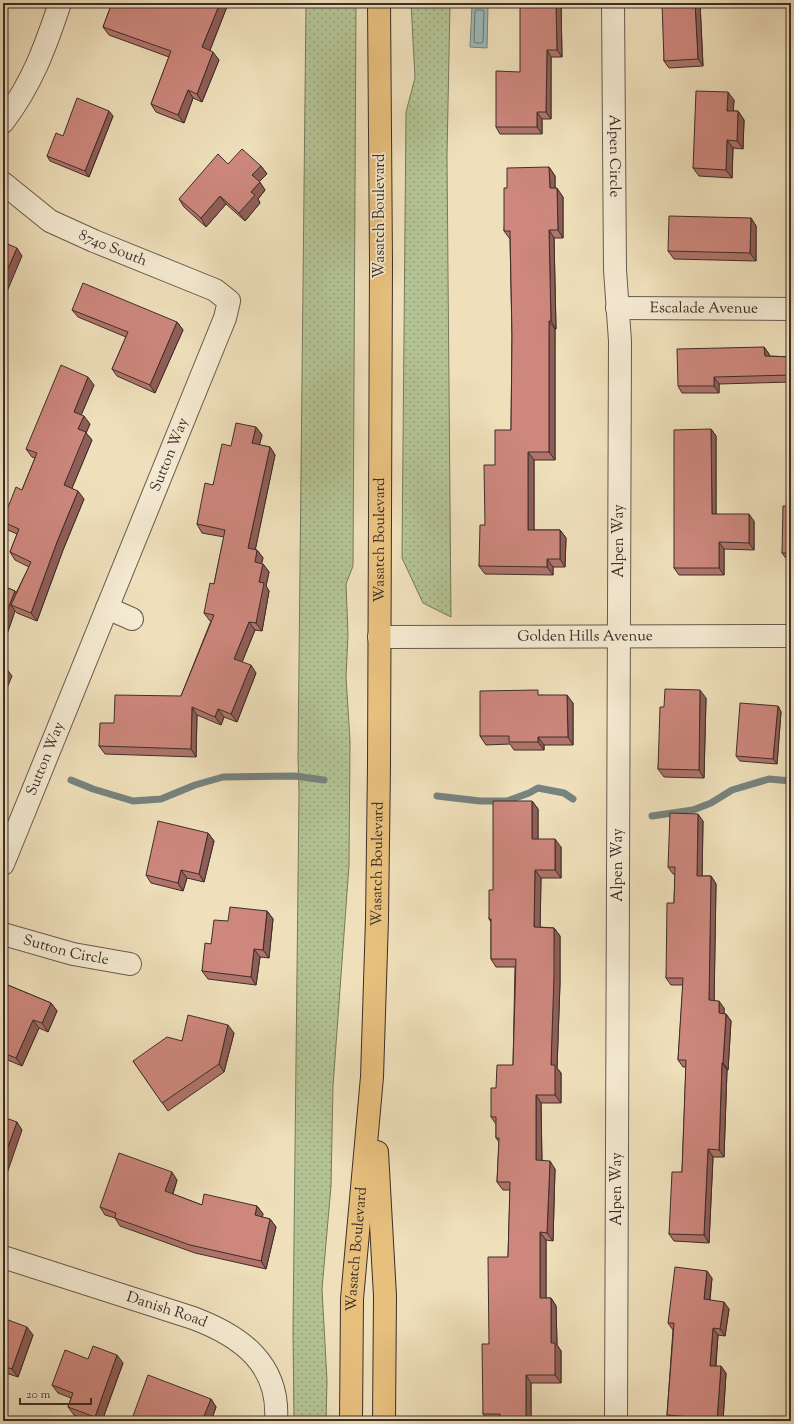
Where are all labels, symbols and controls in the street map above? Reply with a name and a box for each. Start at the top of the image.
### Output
street label: Alpen Circle [603,114,625,198]
street label: Wasatch Boulevard [370,153,391,278]
street label: 8740 South [75,225,150,272]
street label: Escalade Avenue [650,298,758,319]
street label: Sutton Way [146,414,195,495]
street label: Wasatch Boulevard [369,477,391,603]
street label: Alpen Way [609,504,630,578]
street label: Golden Hills Avenue [517,626,653,647]
street label: Sutton Way [22,718,71,799]
street label: Wasatch Boulevard [366,801,389,927]
street label: Alpen Way [608,828,629,902]
street label: Sutton Circle [20,930,110,971]
street label: Alpen Way [607,1152,628,1226]
street label: Wasatch Boulevard [341,1185,373,1312]
street label: Danish Road [124,1287,211,1333]
scale bar [20,1380,91,1406]
text: 20 m [26,1386,51,1404]

